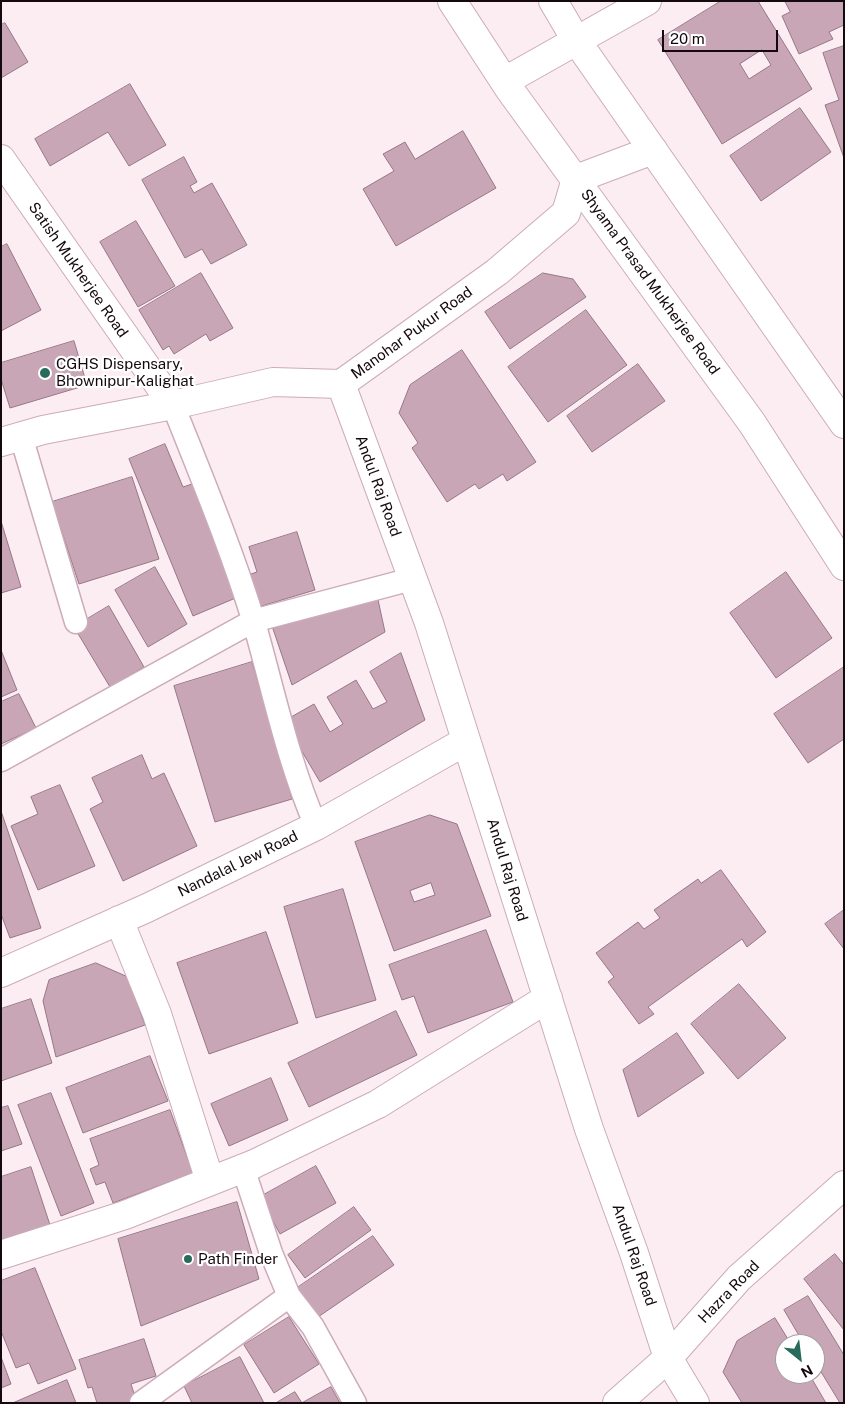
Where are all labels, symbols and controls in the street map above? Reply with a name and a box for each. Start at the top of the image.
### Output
scale bar [665,20,781,52]
text: 20 m [670,30,705,47]
street label: Shyama Prasad Mukherjee Road [577,186,723,378]
street label: Satish Mukherjee Road [24,199,132,341]
street label: Manohar Pukur Road [348,283,476,383]
place label: CGHS Dispensary, Bhownipur-Kalighat [56,355,194,390]
marker: CGHS Dispensary, Bhownipur-Kalighat [38,366,52,380]
street label: Andul Raj Road [351,433,405,539]
street label: Andul Raj Road [483,816,531,924]
street label: Nandalal Jew Road [175,827,301,901]
street label: Andul Raj Road [608,1202,660,1308]
place label: Path Finder [198,1250,278,1268]
marker: Path Finder [182,1253,194,1265]
street label: Hazra Road [695,1257,763,1327]
north arrow [775,1334,825,1384]
text: N [798,1362,815,1381]

